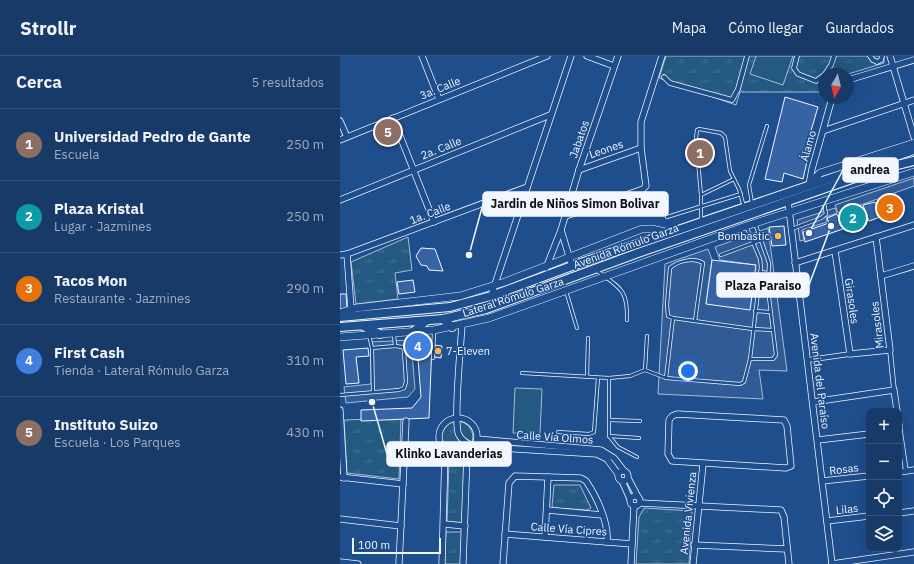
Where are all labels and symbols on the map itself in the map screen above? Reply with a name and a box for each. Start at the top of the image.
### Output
north arrow [818,68,854,104]
street label: 3a. Calle [418,73,462,103]
pin: 5 [375,117,401,147]
street label: Jabatos [566,118,592,160]
street label: Álamo [797,129,819,163]
street label: 2a. Calle [419,133,463,163]
street label: Leones [587,137,625,161]
pin: 1 [687,138,713,168]
callout: andrea [843,158,898,182]
text: andrea [850,162,890,177]
callout: Jardin de Niños Simon Bolivar [483,192,668,216]
pin: 3 [877,193,903,223]
text: Jardin de Niños Simon Bolivar [490,196,660,211]
street label: 1a. Calle [407,199,453,227]
pin: 2 [840,203,866,233]
street label: Avenida Rómulo Garza [571,220,681,272]
place label: Bombastic [717,229,770,243]
marker: Bombastic [773,231,783,241]
callout: Plaza Paraiso [717,273,809,297]
street label: Lateral Rómulo Garza [460,274,566,320]
street label: Girasoles [842,277,862,325]
text: Plaza Paraiso [725,278,801,293]
street label: Mirasoles [867,301,887,349]
pin: 4 [405,331,431,361]
street label: Avenida del Paraíso [807,332,833,430]
place label: 7-Eleven [446,344,490,358]
marker: 7-Eleven [433,346,443,356]
your location [678,361,698,381]
street label: Calle Vía Olmos [516,427,594,447]
callout: Klinko Lavanderias [387,442,511,466]
text: Klinko Lavanderias [395,446,503,461]
street label: Rosas [828,460,860,478]
street label: Avenida Vivienza [677,471,699,555]
street label: Lilas [835,501,859,517]
street label: Calle Vía Cipres [530,519,608,539]
scale bar [352,536,441,555]

